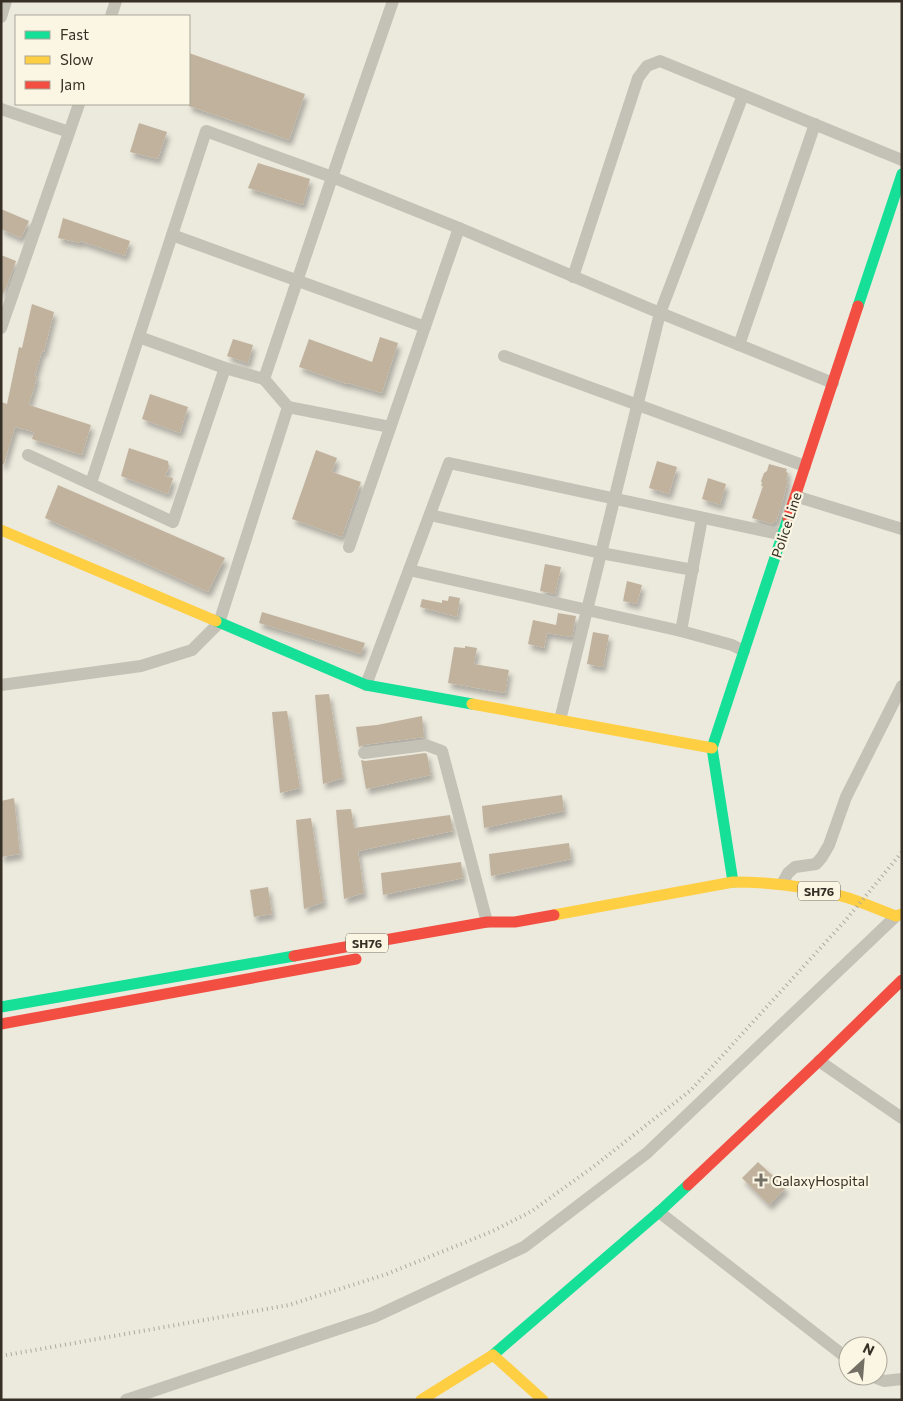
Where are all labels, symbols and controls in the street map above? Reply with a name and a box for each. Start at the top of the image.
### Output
legend [15,15,190,105]
text: Fast [60,25,89,43]
text: Slow [60,50,93,68]
text: Jam [60,75,85,93]
street label: Police Line [767,490,805,560]
road number: SH76 [798,881,840,900]
road number: SH76 [346,934,388,952]
place label: GalaxyHospital [772,1172,869,1189]
marker: GalaxyHospital [754,1173,768,1187]
north arrow [838,1336,888,1386]
text: N [860,1339,877,1359]

